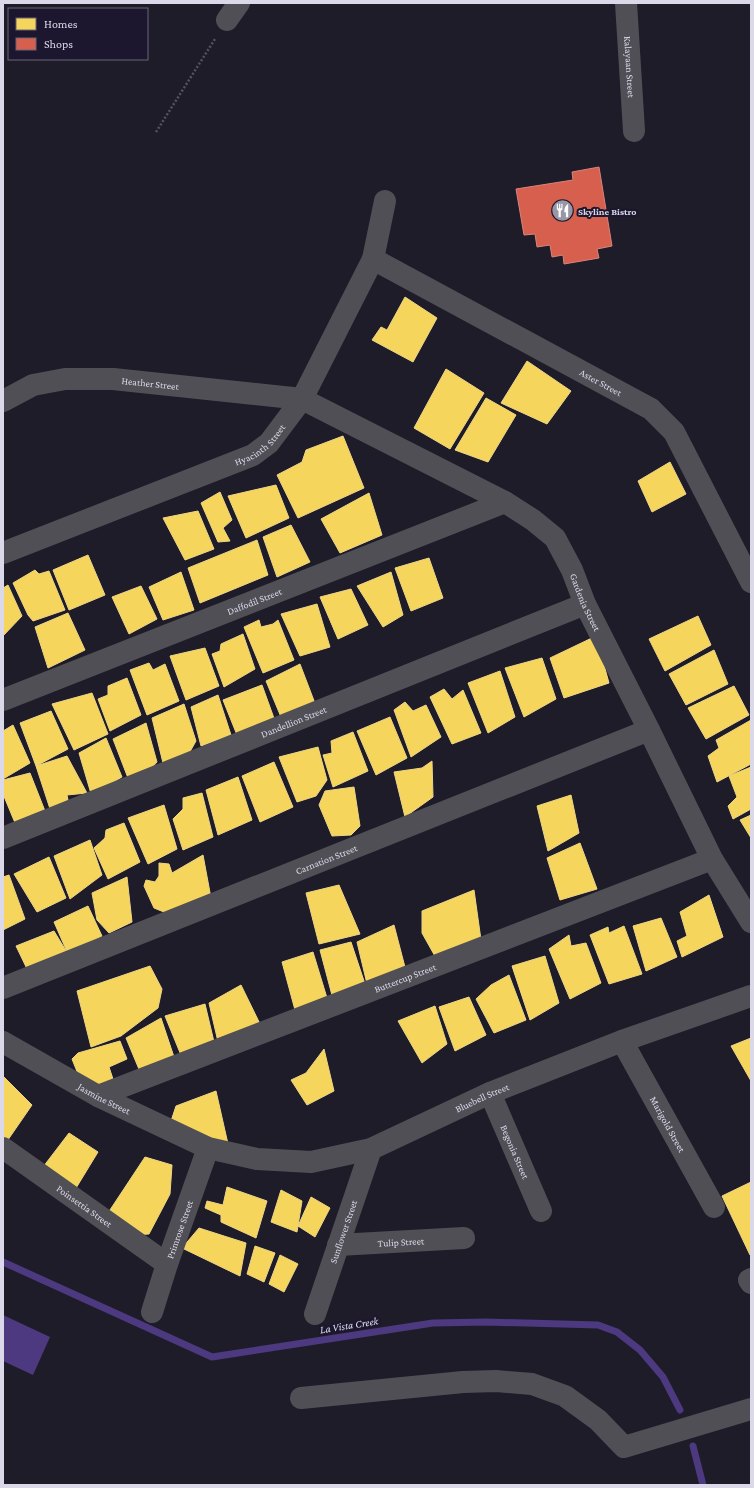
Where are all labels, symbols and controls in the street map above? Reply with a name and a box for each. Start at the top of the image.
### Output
legend [8,8,148,60]
text: Homes [44,17,78,31]
street label: Kalayaan Street [623,36,637,99]
text: Shops [44,37,73,51]
restaurant icon: Skyline Bistro [550,198,576,224]
place label: Skyline Bistro [578,206,637,217]
street label: Aster Street [578,366,624,398]
street label: Heather Street [121,374,180,392]
street label: Hyacinth Street [233,421,287,467]
street label: Gardenia Street [568,572,604,633]
street label: Daffodil Street [225,585,284,617]
street label: Dandellion Street [259,703,329,739]
street label: Carnation Street [294,841,359,876]
street label: Buttercup Street [373,960,438,994]
street label: Jasmine Street [75,1080,133,1116]
street label: Bluebell Street [453,1080,511,1114]
street label: Marigold Street [648,1094,688,1155]
street label: Begonia Street [499,1123,532,1181]
street label: Poinsettia Street [55,1182,115,1230]
street label: Primrose Street [164,1198,195,1260]
street label: Sunflower Street [327,1198,359,1265]
street label: Tulip Street [377,1235,425,1248]
water label: La Vista Creek [319,1314,380,1336]

